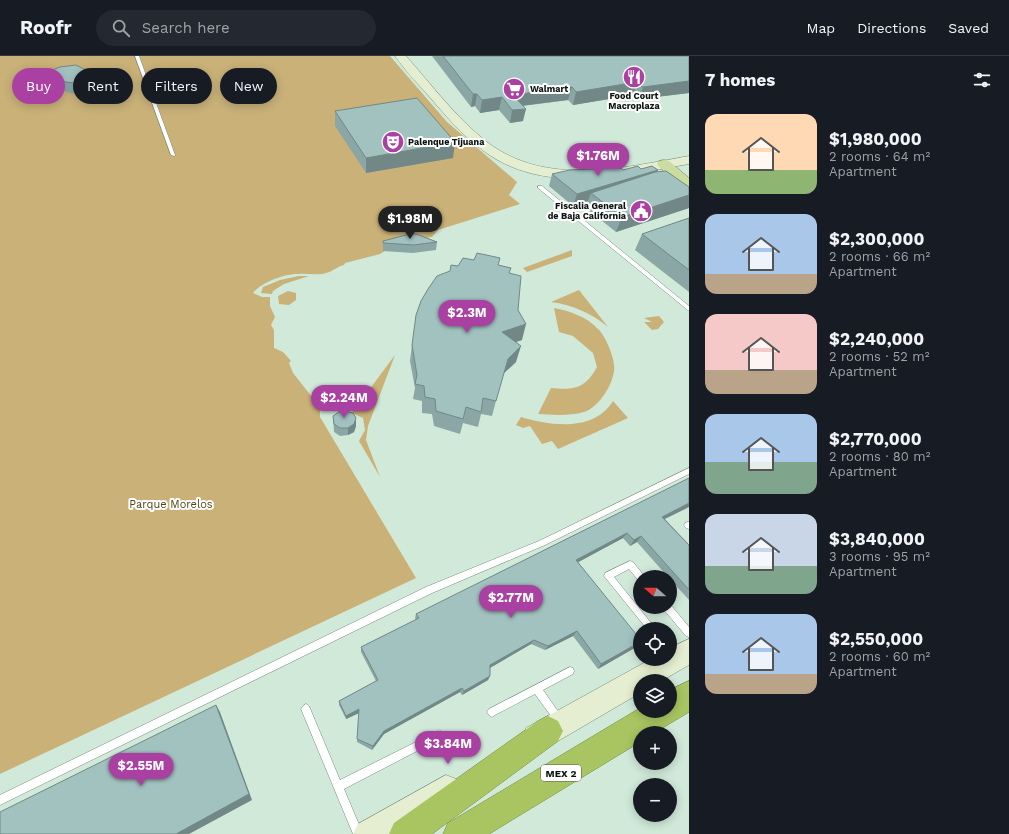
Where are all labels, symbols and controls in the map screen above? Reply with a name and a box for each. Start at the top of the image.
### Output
search box [96,10,376,46]
text: Roofr [20,16,72,39]
icon: search [110,17,132,39]
text: Search here [142,19,230,37]
text: Map [807,20,835,36]
text: Directions [857,20,926,36]
text: Saved [948,20,989,36]
restaurant icon: Food Court Macroplaza [621,64,647,90]
chip: Buy [12,68,65,104]
chip: Rent [73,68,133,104]
chip: Filters [141,68,212,104]
chip: New [220,68,277,104]
icon: filters [971,69,993,91]
text: 7 homes [705,70,775,90]
supermarket icon: Walmart [501,76,527,102]
place label: Walmart [530,84,568,94]
place label: Food Court Macroplaza [608,91,660,111]
theatre icon: Palenque Tijuana [380,129,406,155]
text: $1,980,000 [829,129,922,149]
icon: home [737,130,785,178]
place label: Palenque Tijuana [408,137,485,147]
pin: $1.76M [565,143,631,177]
text: $1.76M [576,148,620,163]
text: 2 rooms · 64 m² [829,149,930,164]
text: Apartment [829,164,897,179]
public building icon: Fiscalia General de Baja California [628,198,654,224]
place label: Fiscalia General de Baja California [548,201,627,221]
pin: $1.98M [377,206,443,240]
text: $1.98M [387,211,433,226]
text: $2,300,000 [829,229,924,249]
icon: home [737,230,785,278]
text: 2 rooms · 66 m² [829,249,930,264]
text: Apartment [829,264,897,279]
pin: $2.3M [439,300,495,334]
text: $2.3M [447,305,487,320]
text: $2,240,000 [829,329,924,349]
icon: home [737,330,785,378]
text: 2 rooms · 52 m² [829,349,929,364]
text: Apartment [829,364,897,379]
pin: $2.24M [311,385,377,419]
text: $2.24M [320,390,368,405]
text: $2,770,000 [829,429,922,449]
icon: home [737,430,785,478]
text: 2 rooms · 80 m² [829,449,930,464]
text: Apartment [829,464,897,479]
park label: Parque Morelos [129,498,213,511]
text: $3,840,000 [829,529,925,549]
icon: home [737,530,785,578]
text: 3 rooms · 95 m² [829,549,930,564]
text: Apartment [829,564,897,579]
north arrow [633,570,677,614]
map controls [633,570,677,822]
pin: $2.77M [478,585,544,619]
text: $2.77M [488,590,534,605]
button: locate [633,622,677,666]
text: $2,550,000 [829,629,923,649]
icon: home [737,630,785,678]
text: 2 rooms · 60 m² [829,649,930,664]
text: Apartment [829,664,897,679]
button: layers [633,674,677,718]
button: + [633,726,677,770]
pin: $3.84M [415,731,481,765]
text: $3.84M [424,736,472,751]
pin: $2.55M [108,753,174,787]
text: $2.55M [118,758,164,773]
road number: MEX 2 [541,765,581,781]
button: − [633,778,677,822]

